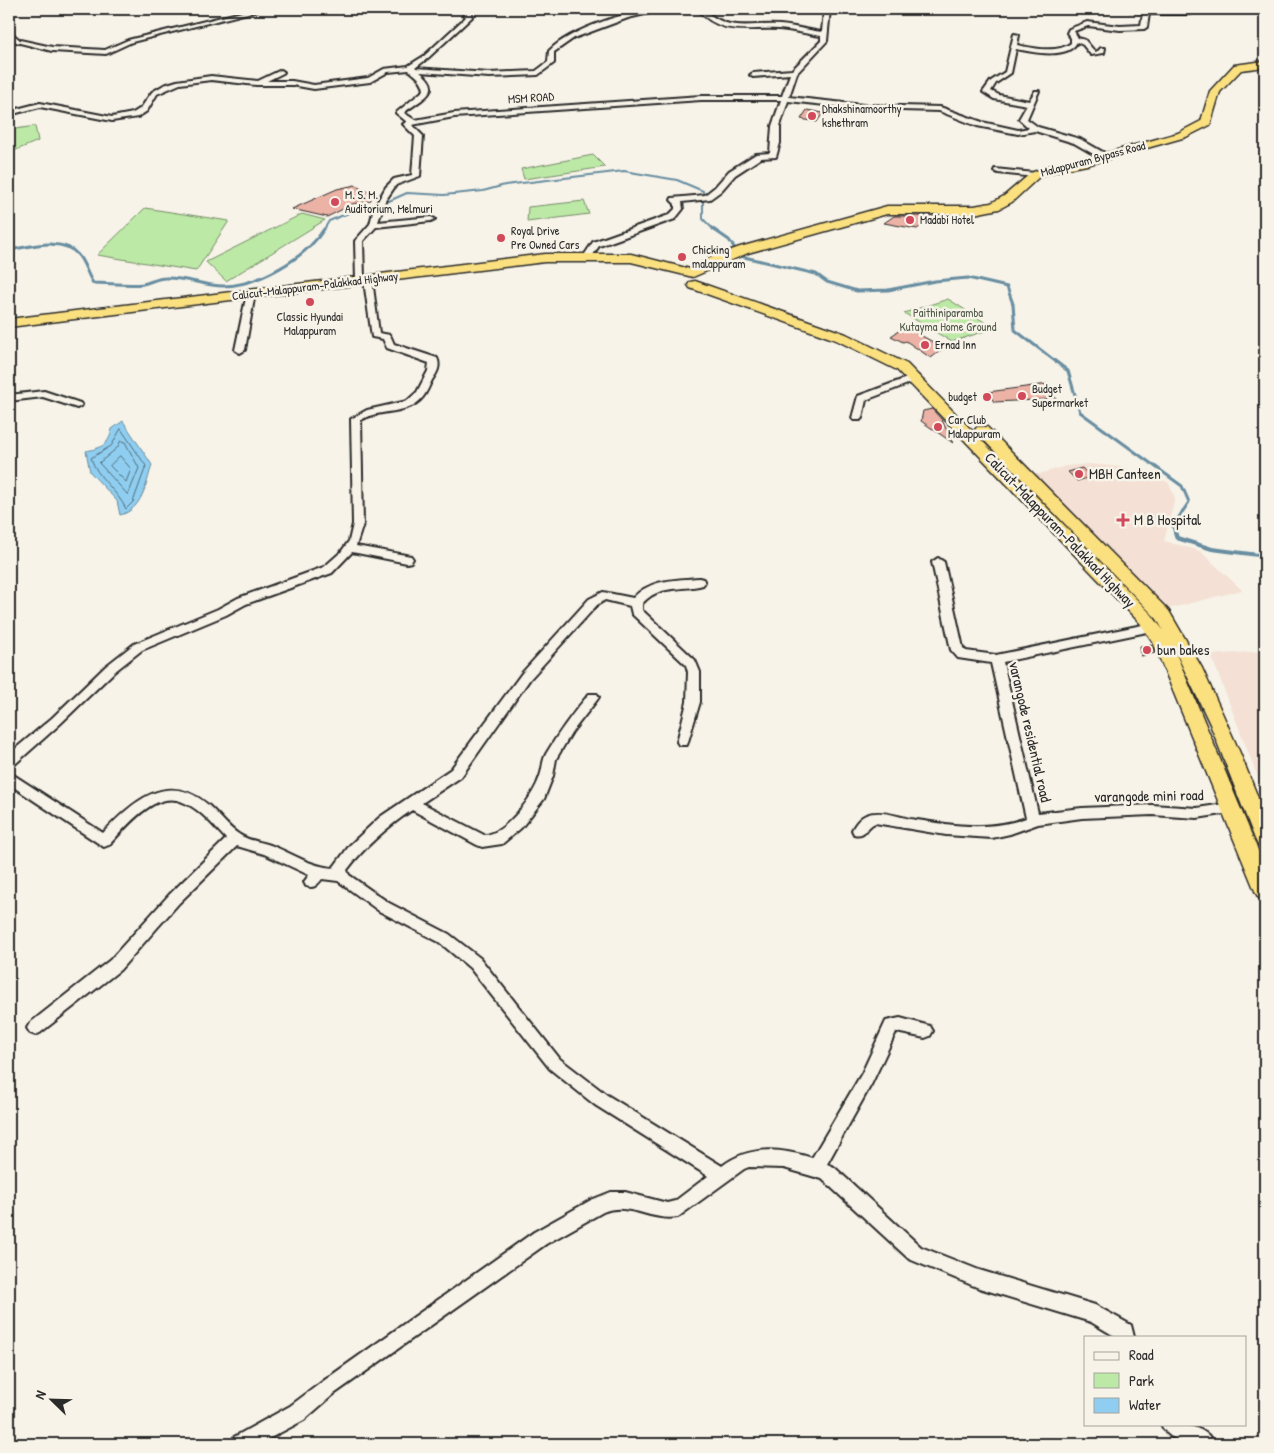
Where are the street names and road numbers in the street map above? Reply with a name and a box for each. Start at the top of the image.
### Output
street label: MSM ROAD [507,87,555,108]
street label: Malappuram Bypass Road [1039,136,1147,181]
street label: Calicut-Malappuram-Palakkad Highway [231,267,399,304]
street label: Calicut-Malappuram-Palakkad Highway [980,447,1141,612]
street label: varangode residential road [1004,660,1057,804]
street label: varangode mini road [1094,784,1204,807]

